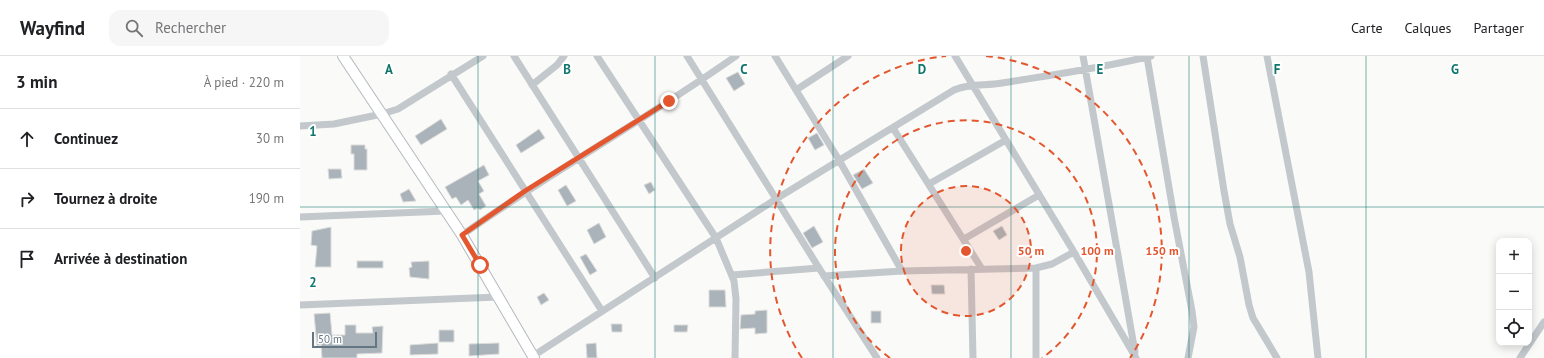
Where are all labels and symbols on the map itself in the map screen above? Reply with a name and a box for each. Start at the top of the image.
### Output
text: A [385,61,393,78]
text: B [563,61,571,78]
text: C [740,61,748,78]
text: D [918,61,926,78]
text: E [1097,61,1104,78]
text: F [1274,61,1281,78]
text: G [1451,61,1459,78]
route end [660,92,678,110]
text: 1 [309,123,317,140]
text: 50 m [1018,243,1044,258]
text: 100 m [1080,243,1114,258]
text: 150 m [1145,243,1179,258]
centre of rings [959,244,973,258]
route start [471,256,489,274]
text: 2 [309,274,317,291]
scale bar [312,330,377,349]

